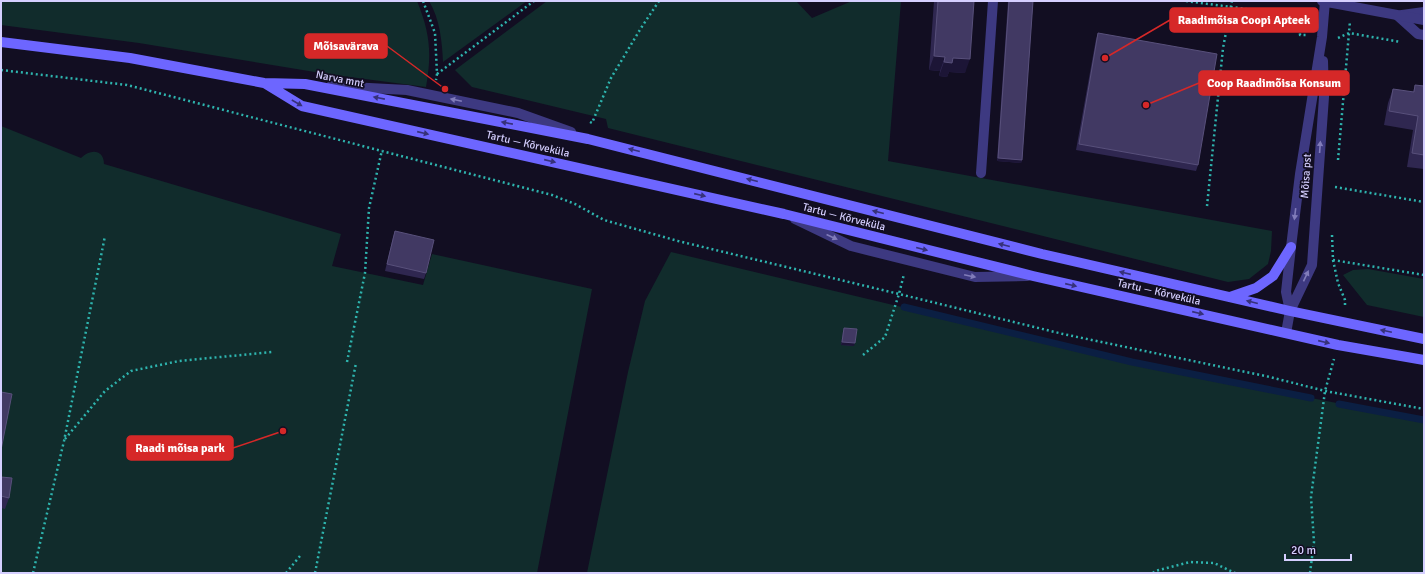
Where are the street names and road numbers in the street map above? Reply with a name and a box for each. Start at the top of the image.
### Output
street label: Narva mnt [315,68,365,90]
street label: Tartu — Kõrveküla [485,128,571,160]
street label: Mõisa pst [1298,153,1314,199]
street label: Tartu — Kõrveküla [801,200,887,234]
street label: Tartu — Kõrveküla [1116,276,1202,308]

